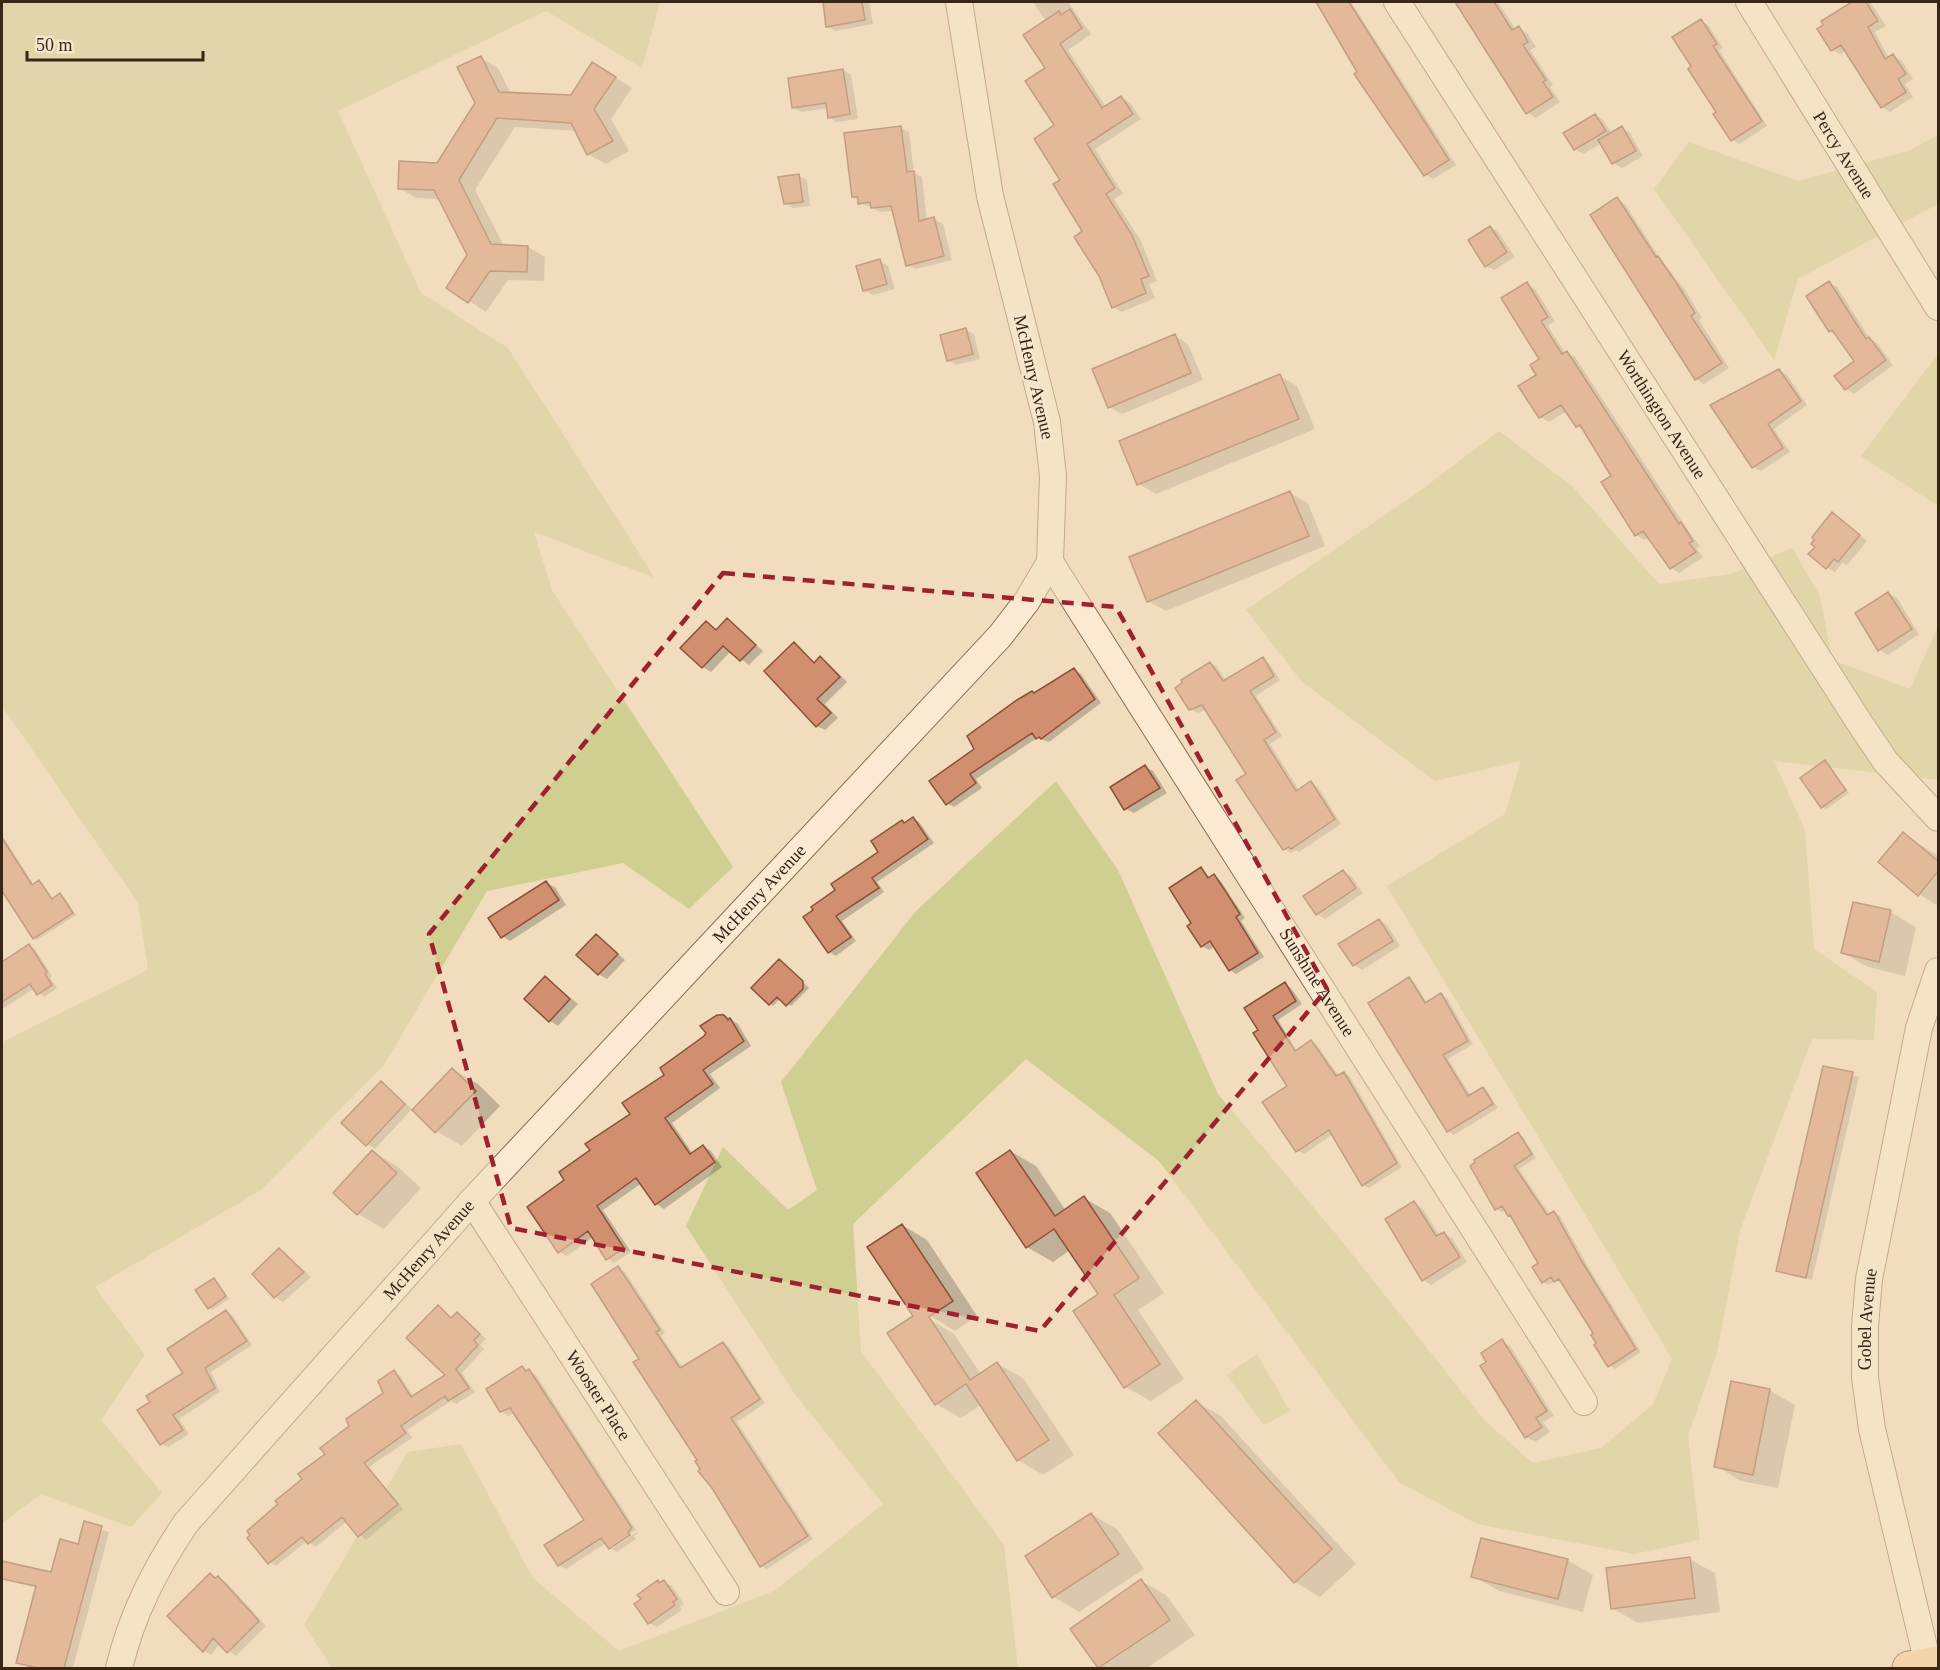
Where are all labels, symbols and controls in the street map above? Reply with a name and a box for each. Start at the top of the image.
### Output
scale bar [27,24,202,62]
text: 50 m [36,35,73,55]
street label: Percy Avenue [1809,108,1878,202]
street label: McHenry Avenue [1010,313,1058,441]
street label: Worthington Avenue [1613,346,1710,482]
street label: McHenry Avenue [709,840,810,947]
street label: Sunshine Avenue [1275,924,1359,1040]
street label: McHenry Avenue [379,1196,478,1304]
street label: Gobel Avenue [1855,1266,1881,1370]
street label: Wooster Place [562,1347,635,1444]

